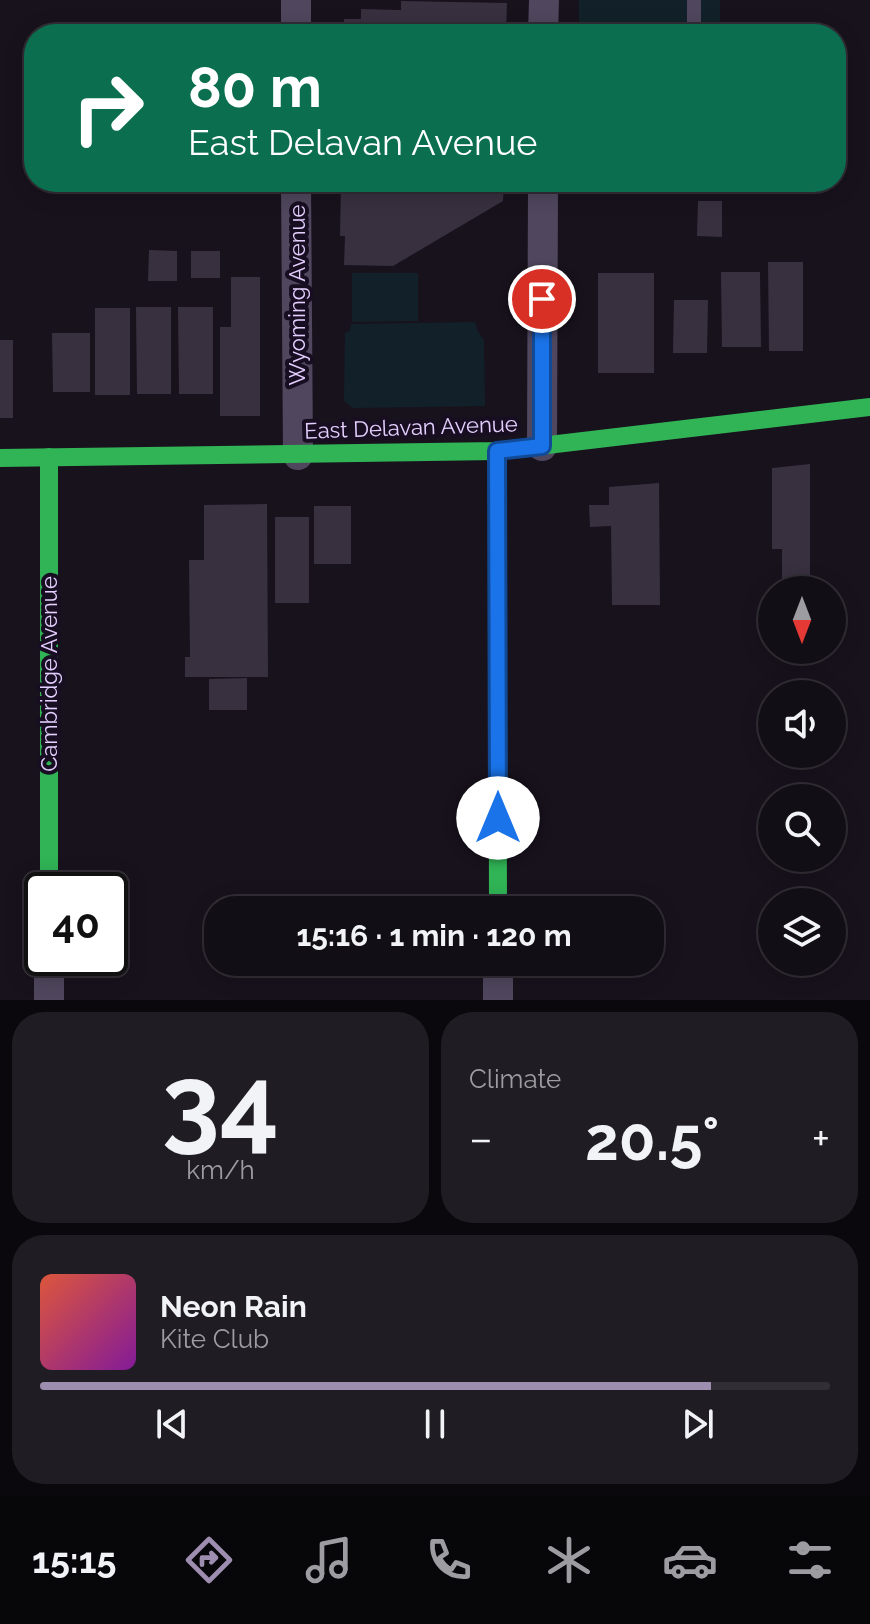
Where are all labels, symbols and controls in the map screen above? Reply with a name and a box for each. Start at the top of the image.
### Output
text: 80 m [188,54,322,120]
icon: right [56,56,160,160]
text: East Delavan Avenue [188,121,538,163]
street label: Wyoming Avenue [284,204,310,385]
pin [508,265,576,333]
icon: arrive [520,277,564,321]
street label: East Delavan Avenue [304,410,518,444]
street label: Cambridge Avenue [36,576,62,772]
north arrow [758,576,846,664]
map controls [758,576,846,976]
button: sound [758,680,846,768]
position arrow [456,776,540,860]
button: search [758,784,846,872]
speed limit sign: 40 [24,872,128,976]
button: layers [758,888,846,976]
text: 15:16 · 1 min · 120 m [296,918,572,953]
text: 34 [162,1042,279,1164]
text: Climate [469,1064,561,1094]
text: 20.5° [585,1104,719,1174]
text: − [469,1113,493,1164]
text: + [812,1113,830,1164]
text: km/h [186,1155,255,1185]
text: Neon Rain [160,1289,307,1324]
text: Kite Club [160,1324,269,1354]
icon: previous [150,1402,194,1446]
icon: pause [413,1402,457,1446]
icon: next [676,1402,720,1446]
icon: directions [181,1532,237,1588]
icon: music [301,1532,357,1588]
icon: phone [421,1532,477,1588]
icon: climate [541,1532,597,1588]
icon: car [662,1532,718,1588]
icon: filters [782,1532,838,1588]
text: 15:15 [32,1539,116,1581]

